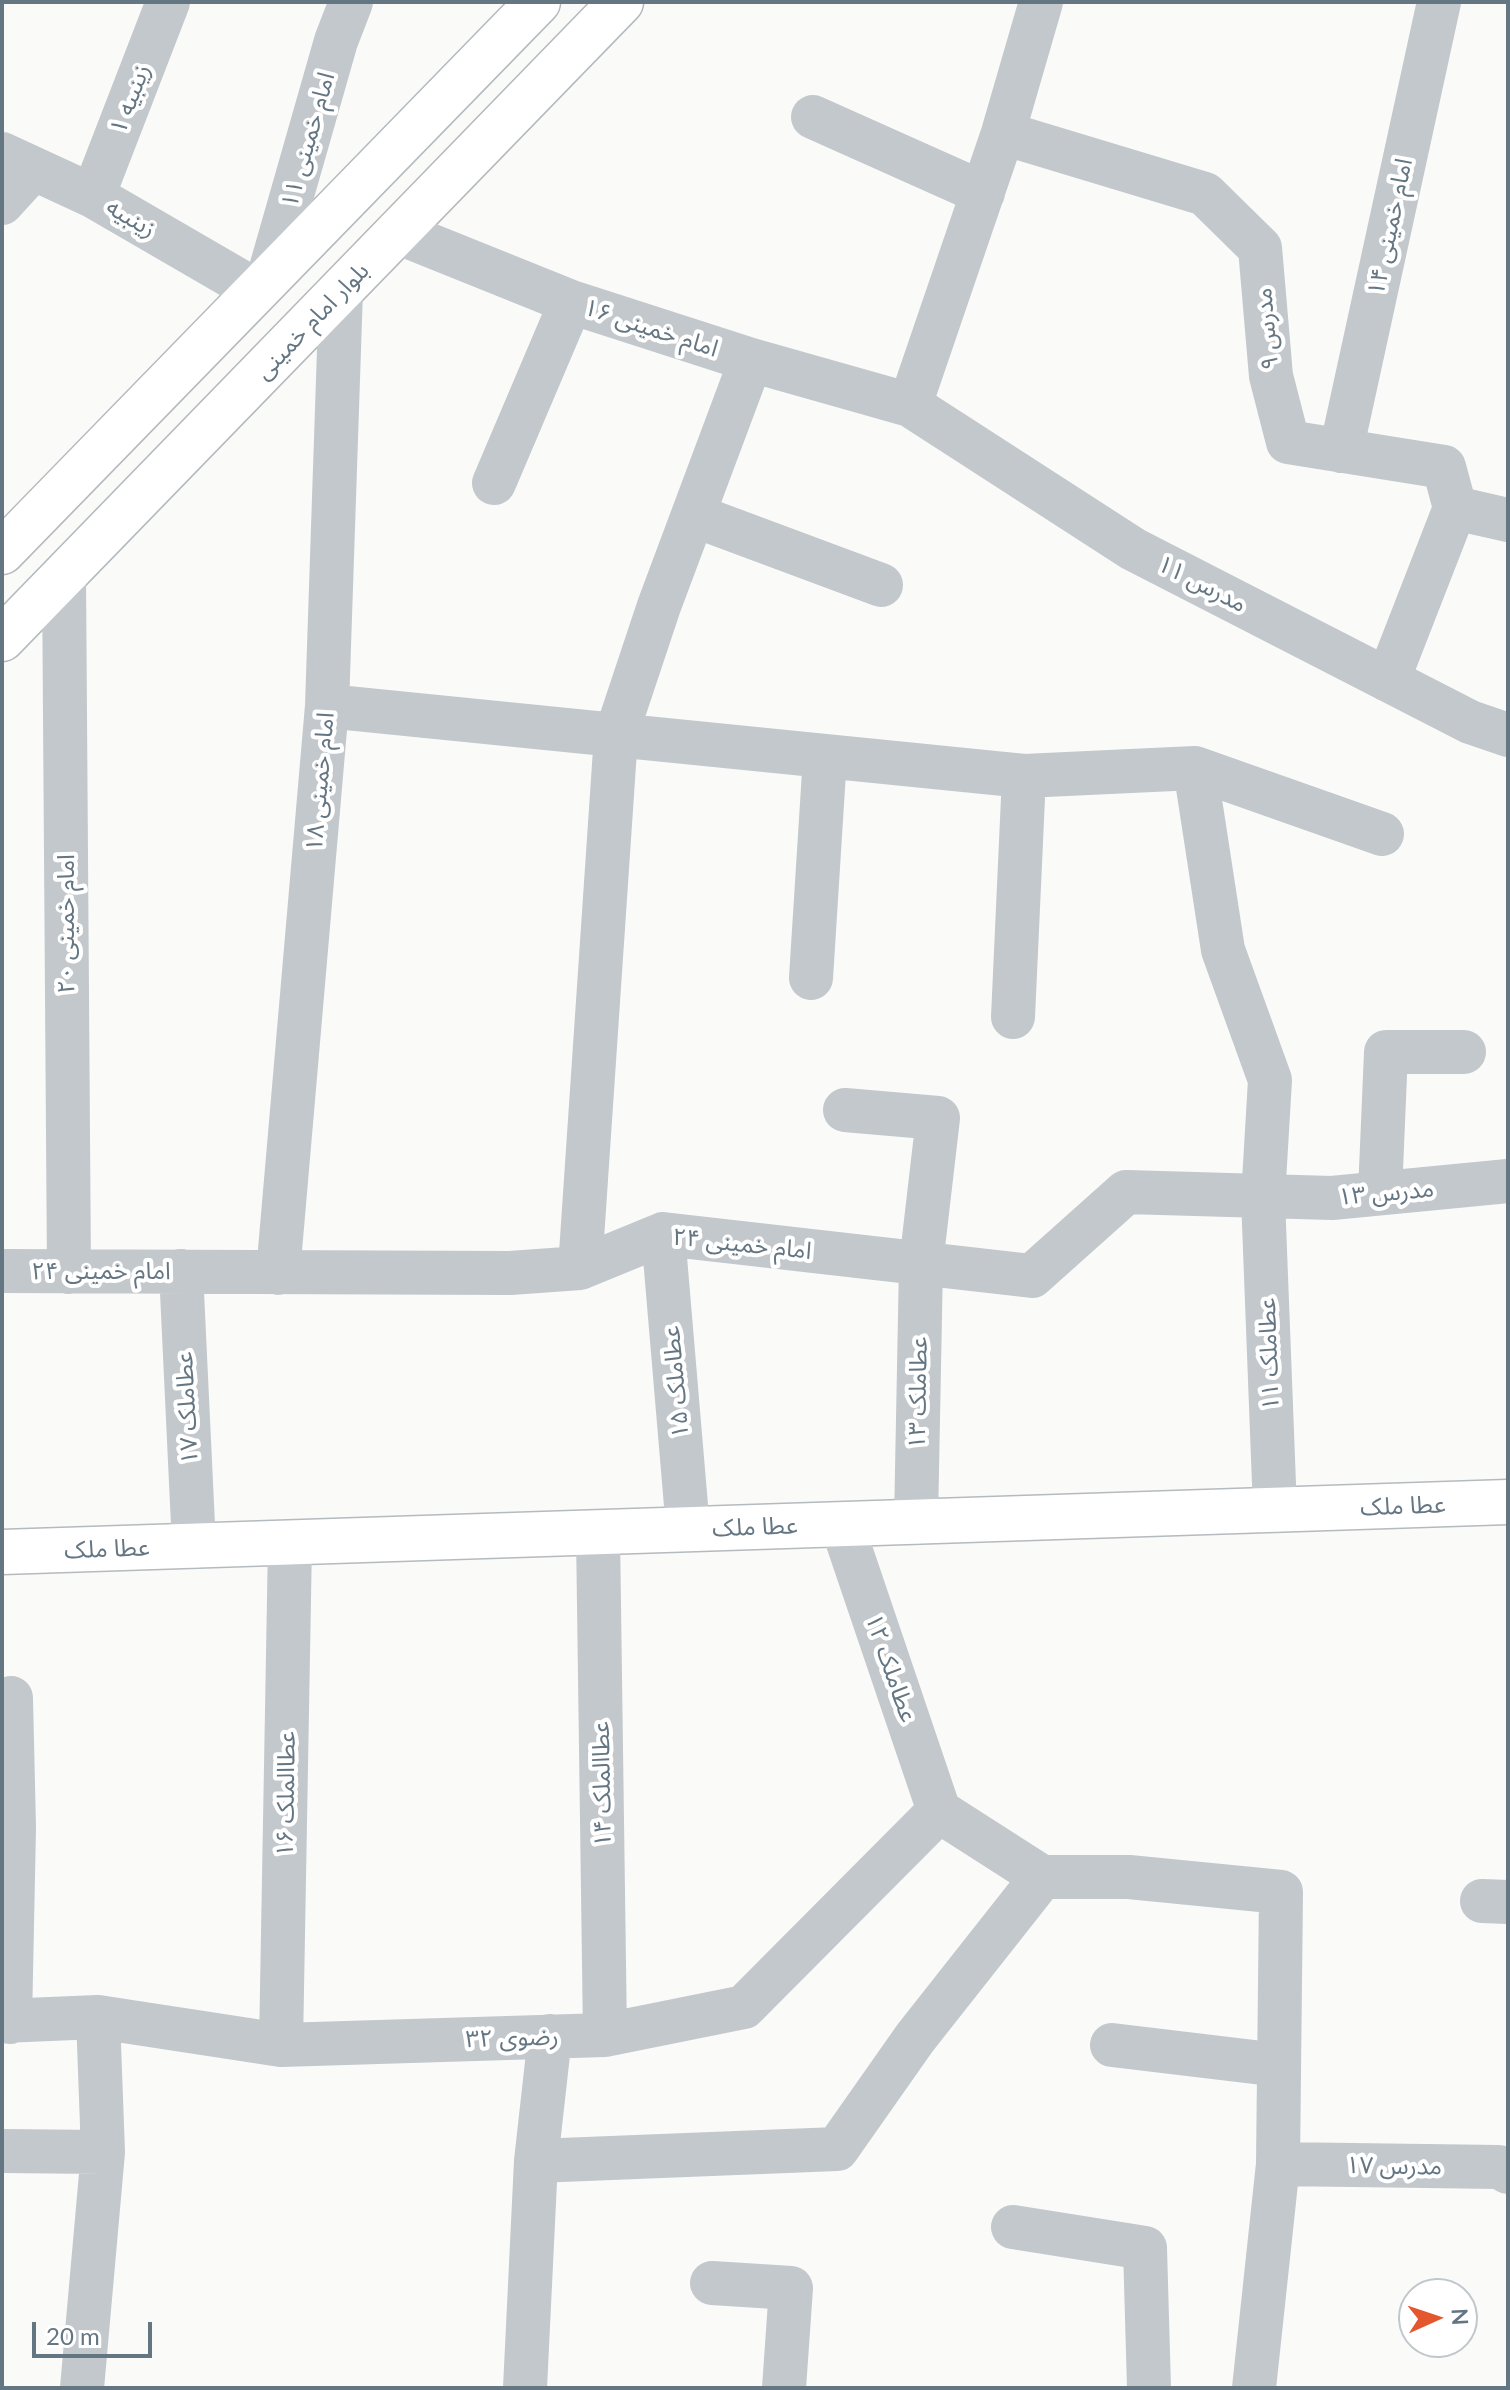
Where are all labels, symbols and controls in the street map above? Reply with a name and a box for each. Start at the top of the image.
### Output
street label: زینبیه ۱ [104,60,156,138]
street label: امام خمینی ۱۱ [275,69,341,211]
street label: امام خمینی ۱۴ [1361,156,1419,298]
street label: زینبیه [101,192,161,244]
street label: بلوار امام خمینی [249,256,375,386]
street label: مدرس ۹ [1249,287,1285,371]
street label: امام خمینی ۱۶ [580,293,722,363]
street label: مدرس ۱۱ [1153,549,1251,619]
street label: امام خمینی ۱۸ [300,711,340,853]
street label: امام خمینی ۲۰ [52,854,80,994]
street label: مدرس ۱۳ [1337,1174,1435,1212]
street label: امام خمینی ۲۴ [671,1222,813,1266]
street label: امام خمینی ۲۴ [31,1257,171,1285]
street label: عطاملک ۱۱ [1253,1297,1285,1411]
street label: عطاملک ۱۵ [657,1325,695,1439]
street label: عطاملک ۱۳ [903,1336,933,1450]
street label: عطاملک ۱۷ [170,1351,204,1465]
street label: عطا ملک [1360,1490,1446,1522]
street label: عطا ملک [712,1511,798,1543]
street label: عطا ملک [64,1533,150,1565]
street label: عطاملک ۱۲ [859,1610,923,1726]
street label: عطاالملک ۱۴ [587,1721,617,1847]
street label: عطاالملک ۱۶ [271,1731,301,1857]
street label: رضوی ۳۲ [465,2022,559,2054]
street label: مدرس ۱۷ [1346,2151,1442,2181]
north arrow [1398,2278,1478,2358]
scale bar [36,2306,156,2356]
text: N [1447,2308,1474,2326]
text: 20 m [46,2321,100,2350]

